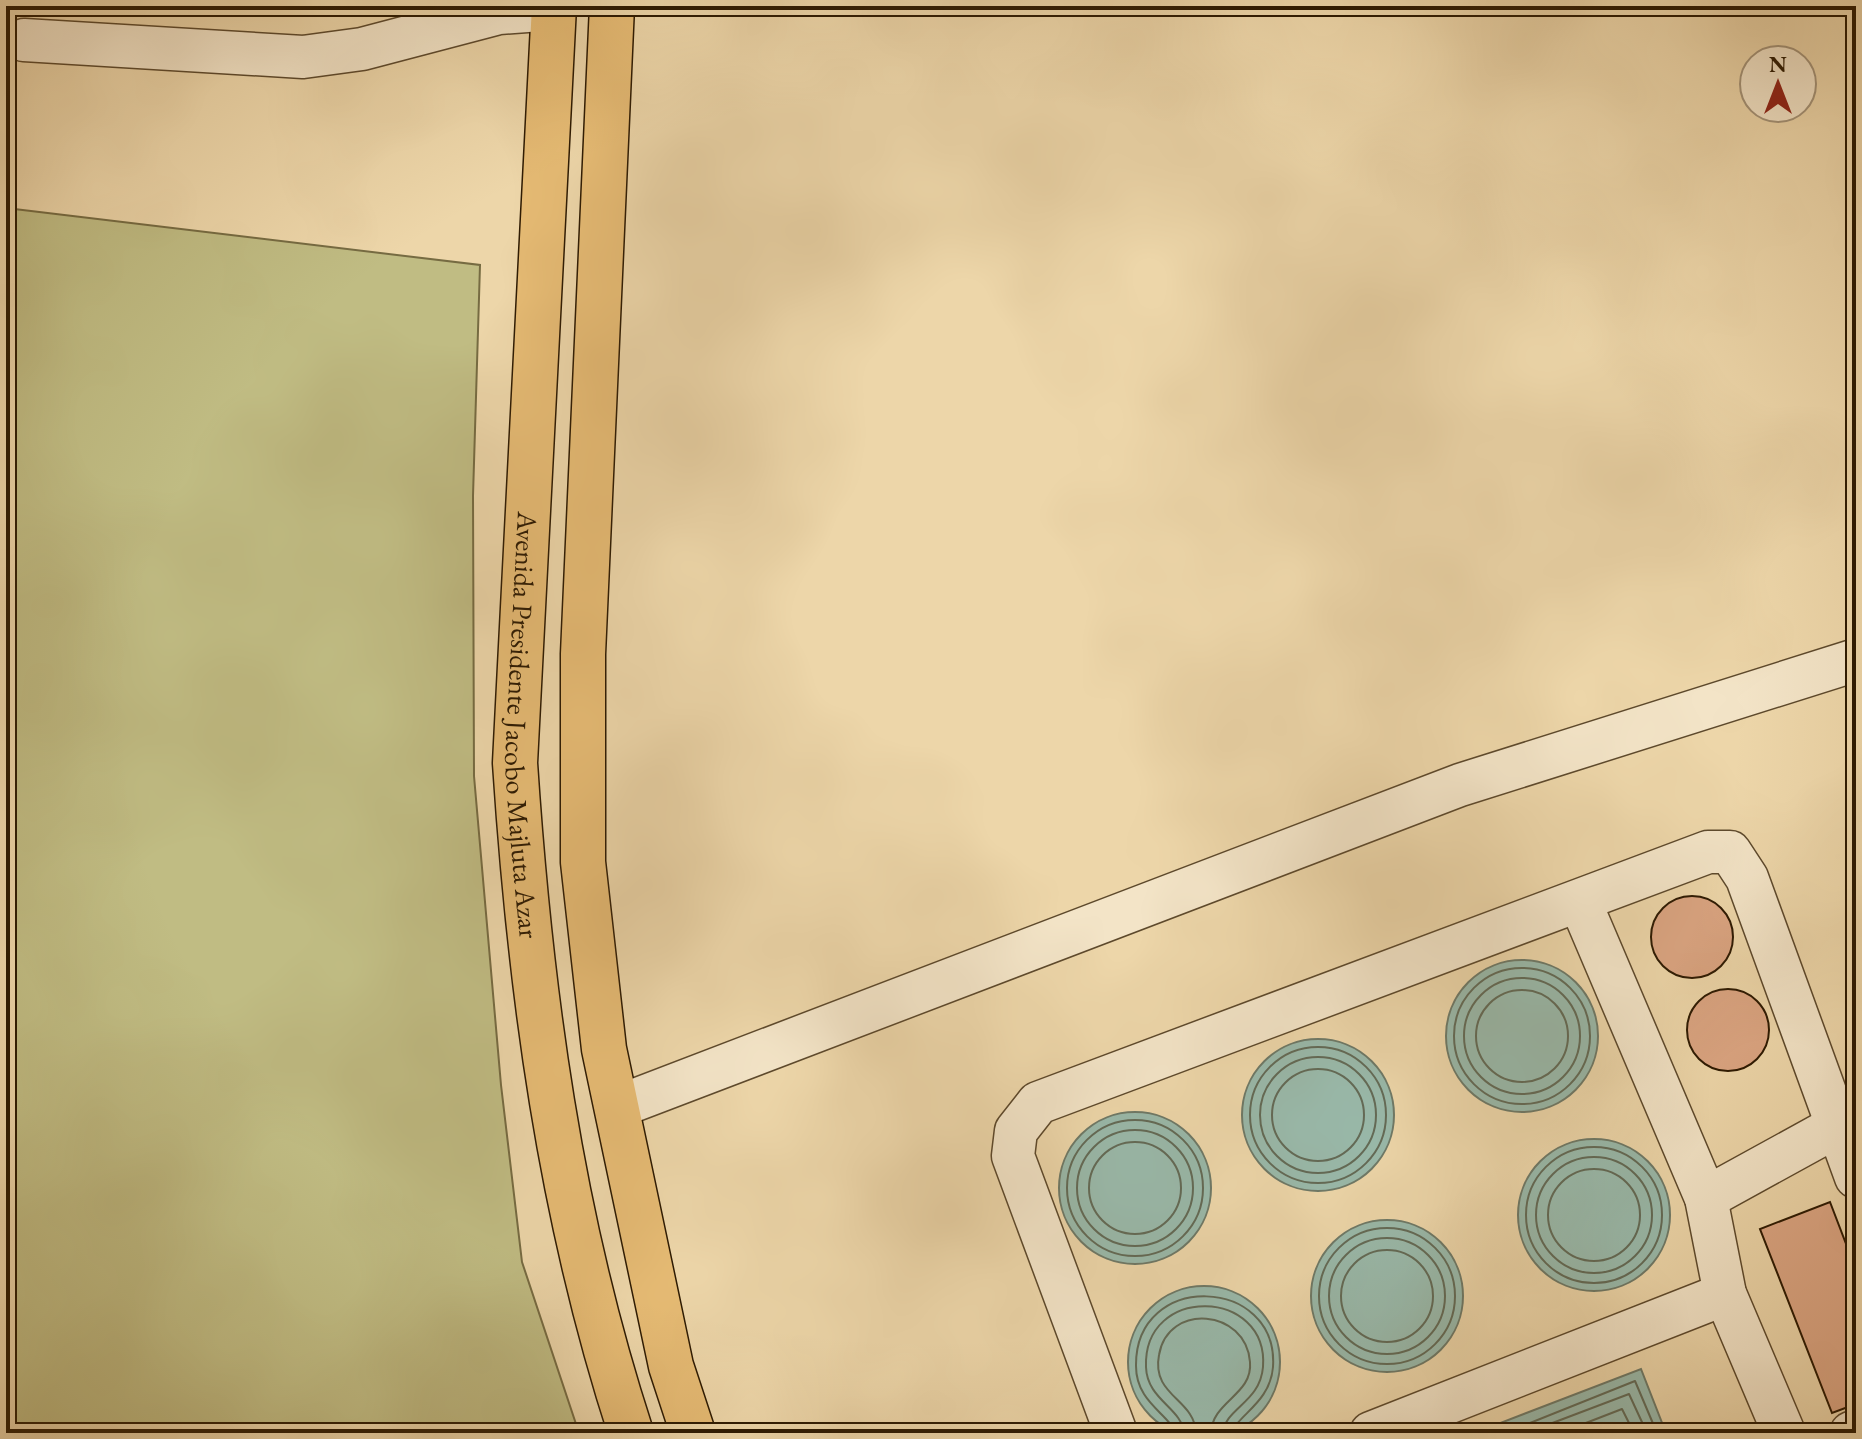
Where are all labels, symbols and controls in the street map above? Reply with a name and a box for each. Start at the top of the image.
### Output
north arrow [1738,44,1818,124]
text: N [1769,50,1787,79]
street label: Avenida Presidente Jacobo Majluta Azar [497,510,548,941]

